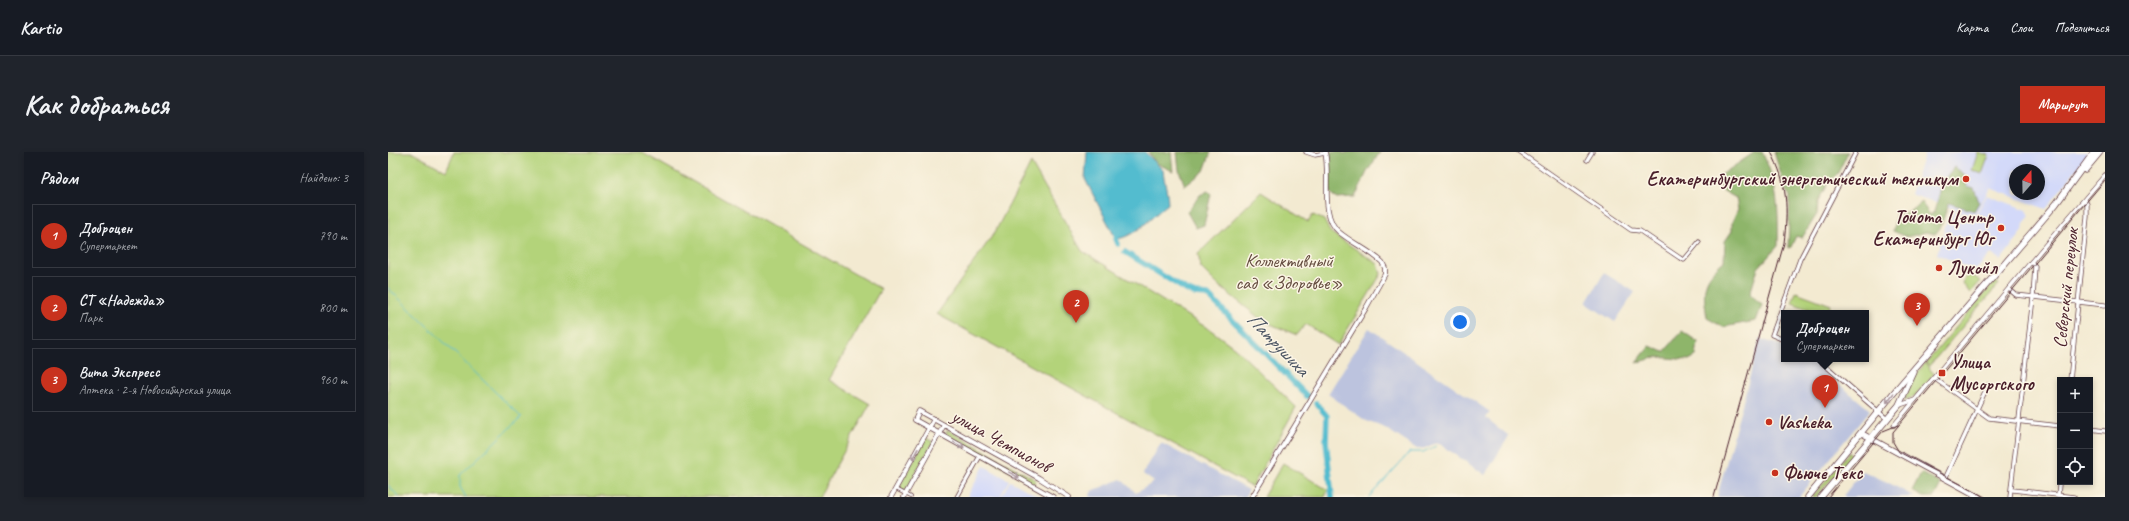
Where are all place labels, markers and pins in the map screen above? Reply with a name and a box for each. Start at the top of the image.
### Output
place label: Екатеринбургский энергетический техникум [1647,167,1960,191]
marker: Екатеринбургский энергетический техникум [1961,174,1971,184]
place label: Тойота Центр Екатеринбург Юг [1873,205,1996,251]
marker: Тойота Центр Екатеринбург Юг [1996,223,2006,233]
place label: Лукойл [1947,256,1998,280]
marker: Лукойл [1934,263,1944,273]
pin: 2 [1063,290,1089,323]
pin: 3 [1904,293,1930,326]
place label: Улица Мусоргского [1950,350,2035,396]
marker: Улица Мусоргского [1937,368,1947,378]
pin: 1 [1812,375,1838,408]
place label: Vasheka [1777,410,1833,434]
marker: Vasheka [1764,417,1774,427]
place label: Фьюче Текс [1783,461,1863,485]
marker: Фьюче Текс [1770,468,1780,478]

